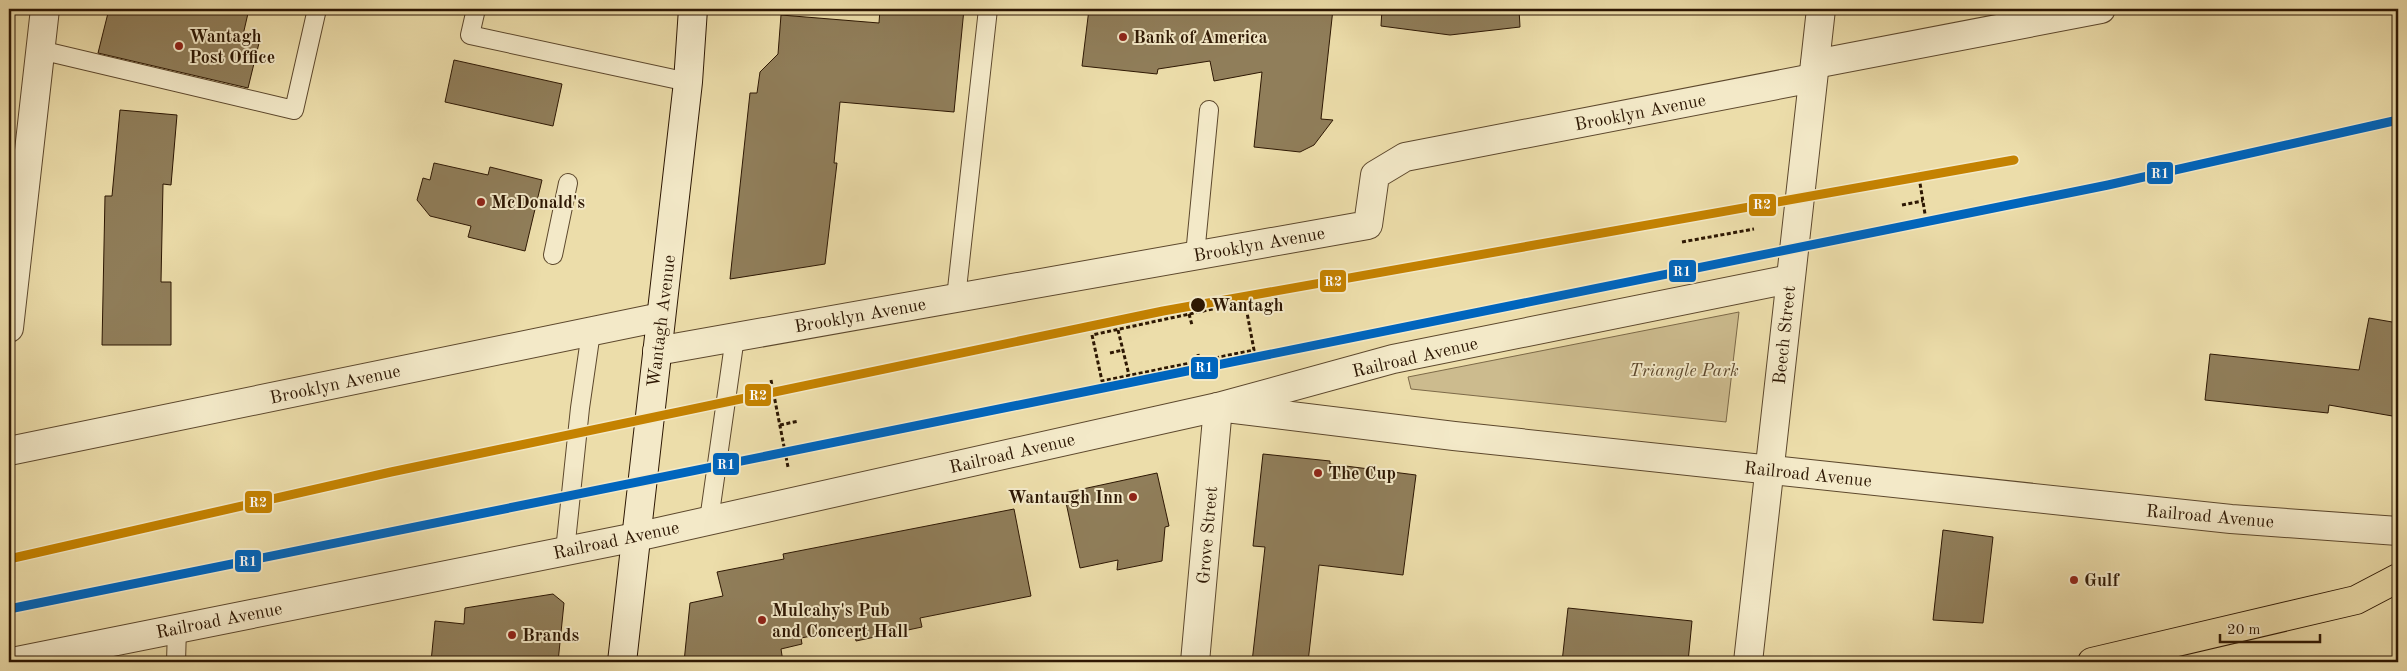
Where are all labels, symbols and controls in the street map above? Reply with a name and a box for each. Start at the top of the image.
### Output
place label: Wantagh Post Office [189,28,275,67]
place label: Bank of America [1133,29,1268,47]
marker: Bank of America [1117,31,1129,43]
marker: Wantagh Post Office [173,40,185,52]
street label: Brooklyn Avenue [1573,91,1707,135]
line badge: R1 [2146,161,2174,185]
text: R1 [2151,167,2169,181]
line badge: R2 [1748,193,1777,217]
place label: McDonald's [491,194,585,212]
marker: McDonald's [475,196,487,208]
text: R2 [1753,198,1771,212]
street label: Brooklyn Avenue [1192,225,1326,265]
street label: Wantagh Avenue [645,254,679,388]
line badge: R1 [1668,259,1697,283]
text: R1 [1673,265,1691,279]
line badge: R2 [1319,269,1347,293]
text: R2 [1324,275,1342,289]
street label: Beech Street [1771,285,1799,385]
street label: Brooklyn Avenue [793,296,927,336]
marker: Wantagh [1189,296,1207,314]
place label: Wantagh [1211,297,1284,315]
street label: Railroad Avenue [1351,335,1480,381]
line badge: R1 [1190,356,1219,380]
text: R1 [1195,361,1213,375]
street label: Brooklyn Avenue [268,362,402,408]
park label: Triangle Park [1629,362,1739,380]
line badge: R2 [744,383,772,407]
text: R2 [749,389,767,403]
street label: Railroad Avenue [948,431,1077,477]
line badge: R1 [712,452,740,476]
text: R1 [717,458,735,472]
street label: Railroad Avenue [1743,459,1873,491]
place label: The Cup [1328,465,1396,483]
marker: The Cup [1312,467,1324,479]
street label: Grove Street [1195,485,1221,585]
place label: Wantaugh Inn [1008,489,1123,507]
line badge: R2 [244,490,273,514]
marker: Wantaugh Inn [1127,491,1139,503]
text: R2 [249,496,267,510]
street label: Railroad Avenue [2145,502,2275,532]
street label: Railroad Avenue [552,519,681,563]
line badge: R1 [234,549,262,573]
text: R1 [239,555,257,569]
place label: Gulf [2084,572,2120,590]
marker: Gulf [2068,574,2080,586]
street label: Railroad Avenue [154,600,284,642]
place label: Mulcahy's Pub and Concert Hall [772,602,909,641]
scale bar [2220,611,2320,643]
marker: Mulcahy's Pub and Concert Hall [756,614,768,626]
text: 20 m [2227,623,2261,638]
place label: Brands [522,627,579,645]
marker: Brands [506,629,518,641]

